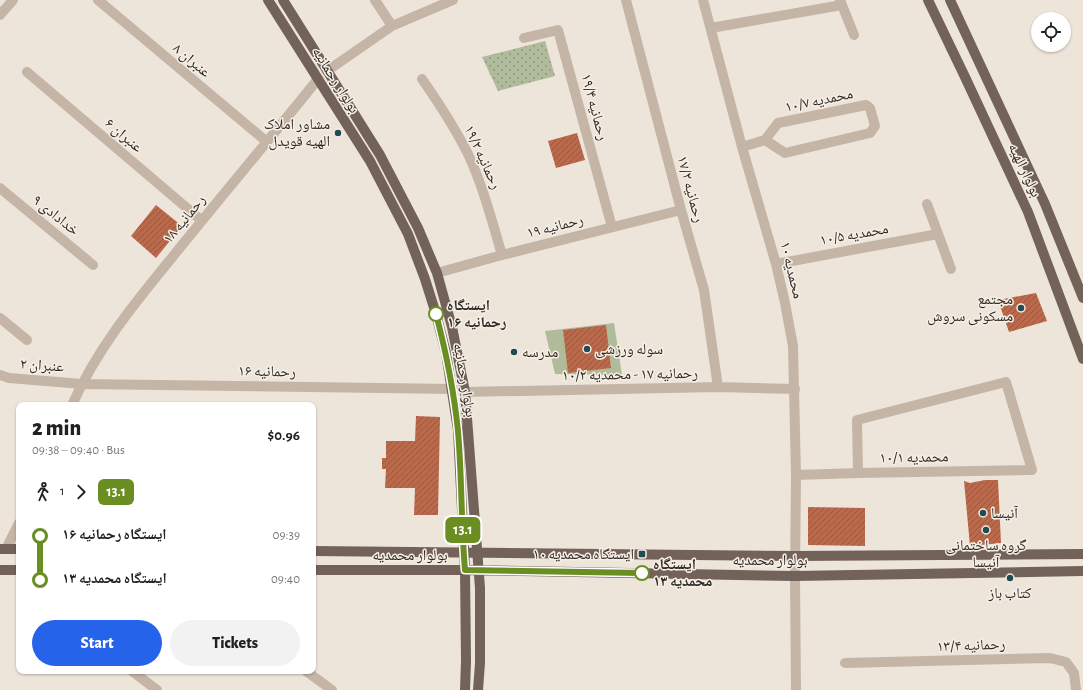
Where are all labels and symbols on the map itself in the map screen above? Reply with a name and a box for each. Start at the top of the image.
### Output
street label: عنبران ۸ [169,41,214,82]
street label: بولوار رحمانیه [309,45,362,116]
street label: رحمانیه ۱۹/۴ [577,72,611,143]
street label: محمدیه ۱۰/۷ [784,86,855,115]
street label: عنبران ۶ [101,116,146,157]
place label: مشاور املاک الهیه قویدل [264,117,330,151]
street label: رحمانیه ۱۹/۲ [460,123,504,192]
marker: مشاور املاک الهیه قویدل [333,128,343,138]
street label: بولوار الهیه [1005,141,1044,200]
street label: رحمانیه ۱۷/۲ [673,154,707,225]
street label: خدادادی ۹ [28,192,82,240]
street label: رحمانیه ۱۸ [160,192,209,247]
street label: رحمانیه ۱۹ [525,212,585,242]
street label: محمدیه ۱۰/۵ [819,221,890,248]
street label: محمدیه ۱۰ [777,240,806,300]
place label: مجتمع مسکونی سروش [927,292,1013,326]
place label: ایستگاه رحمانیه ۱۶ [447,298,507,330]
marker: مجتمع مسکونی سروش [1016,303,1026,313]
marker: ایستگاه رحمانیه ۱۶ [428,306,444,322]
street label: بولوار رحمانیه [450,342,478,418]
place label: سوله ورزشی [595,342,663,359]
marker: سوله ورزشی [582,344,592,354]
place label: مدرسه [522,345,559,361]
marker: مدرسه [509,347,519,357]
street label: عنبران ۲ [19,356,65,377]
street label: رحمانیه ۱۶ [238,363,296,381]
street label: رحمانیه ۱۷ - محمدیه ۱۰/۲ [562,366,698,384]
street label: محمدیه ۱۰/۱ [879,449,949,466]
place label: آنیسا [991,505,1019,521]
marker: آنیسا [978,508,988,518]
line badge: 13.1 [435,517,491,543]
marker: گروه ساختمانی آنیسا [981,525,991,535]
place label: گروه ساختمانی آنیسا [946,538,1027,570]
place label: ایستگاه محمدیه ۱۰ [533,547,634,562]
street label: بولوار محمدیه [372,548,448,564]
marker: ایستگاه محمدیه ۱۰ [637,549,647,559]
street label: بولوار محمدیه [732,553,808,569]
place label: ایستگاه محمدیه ۱۳ [653,557,712,589]
marker: ایستگاه محمدیه ۱۳ [634,565,650,581]
marker: کتاب باز [1005,573,1015,583]
place label: کتاب باز [987,586,1032,602]
street label: رحمانیه ۱۳/۴ [936,637,1006,655]

